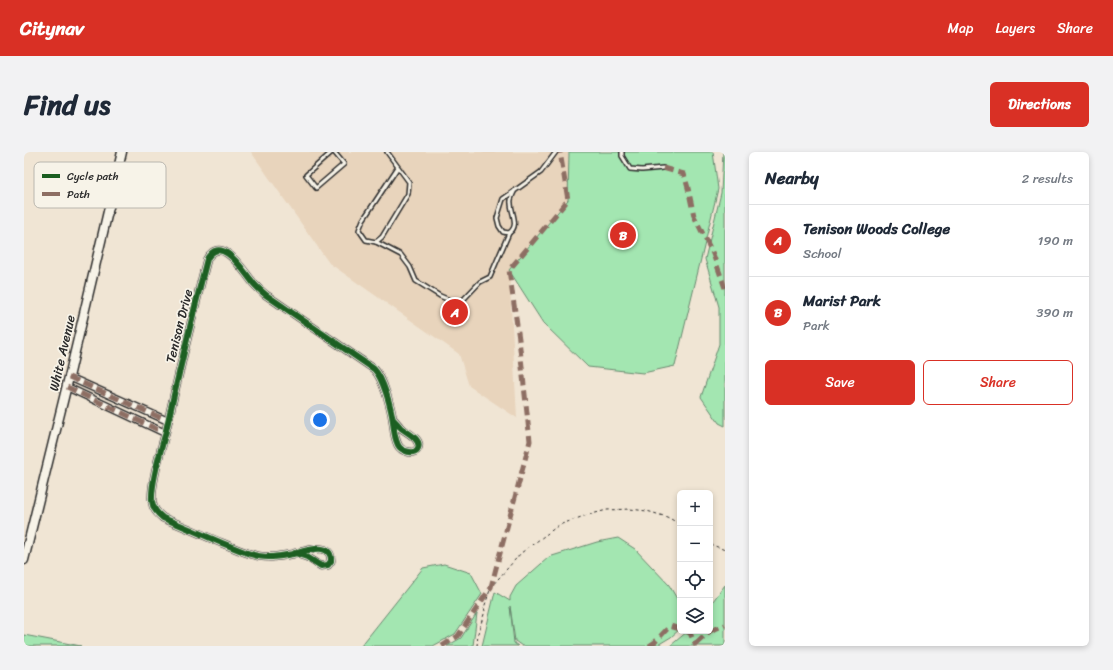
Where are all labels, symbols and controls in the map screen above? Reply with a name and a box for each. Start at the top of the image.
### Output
text: Citynav [20,12,84,45]
text: Map [948,16,973,41]
text: Layers [995,16,1035,41]
text: Share [1057,16,1093,41]
text: Find us [24,80,111,129]
button: Directions [990,82,1089,127]
legend [34,162,166,208]
text: Nearby [765,163,819,193]
text: Cycle path [67,167,119,186]
text: 2 results [1022,167,1073,190]
text: Path [67,185,90,204]
text: Tenison Woods College [803,216,950,242]
pin: B [610,220,636,250]
text: A [774,229,782,252]
text: 190 m [1038,229,1073,252]
text: School [803,242,841,265]
street label: Tenison Drive [159,286,199,365]
text: Marist Park [803,288,881,314]
pin: A [442,297,468,327]
text: B [774,301,782,324]
text: 390 m [1036,301,1073,324]
street label: White Avenue [42,312,82,393]
text: Park [803,314,830,337]
button: Save [765,360,915,405]
button: Share [923,360,1073,405]
your location [310,410,330,430]
map controls [677,490,713,634]
button: + [677,490,713,526]
button: − [677,526,713,562]
button: locate [677,562,713,598]
button: layers [677,598,713,634]

